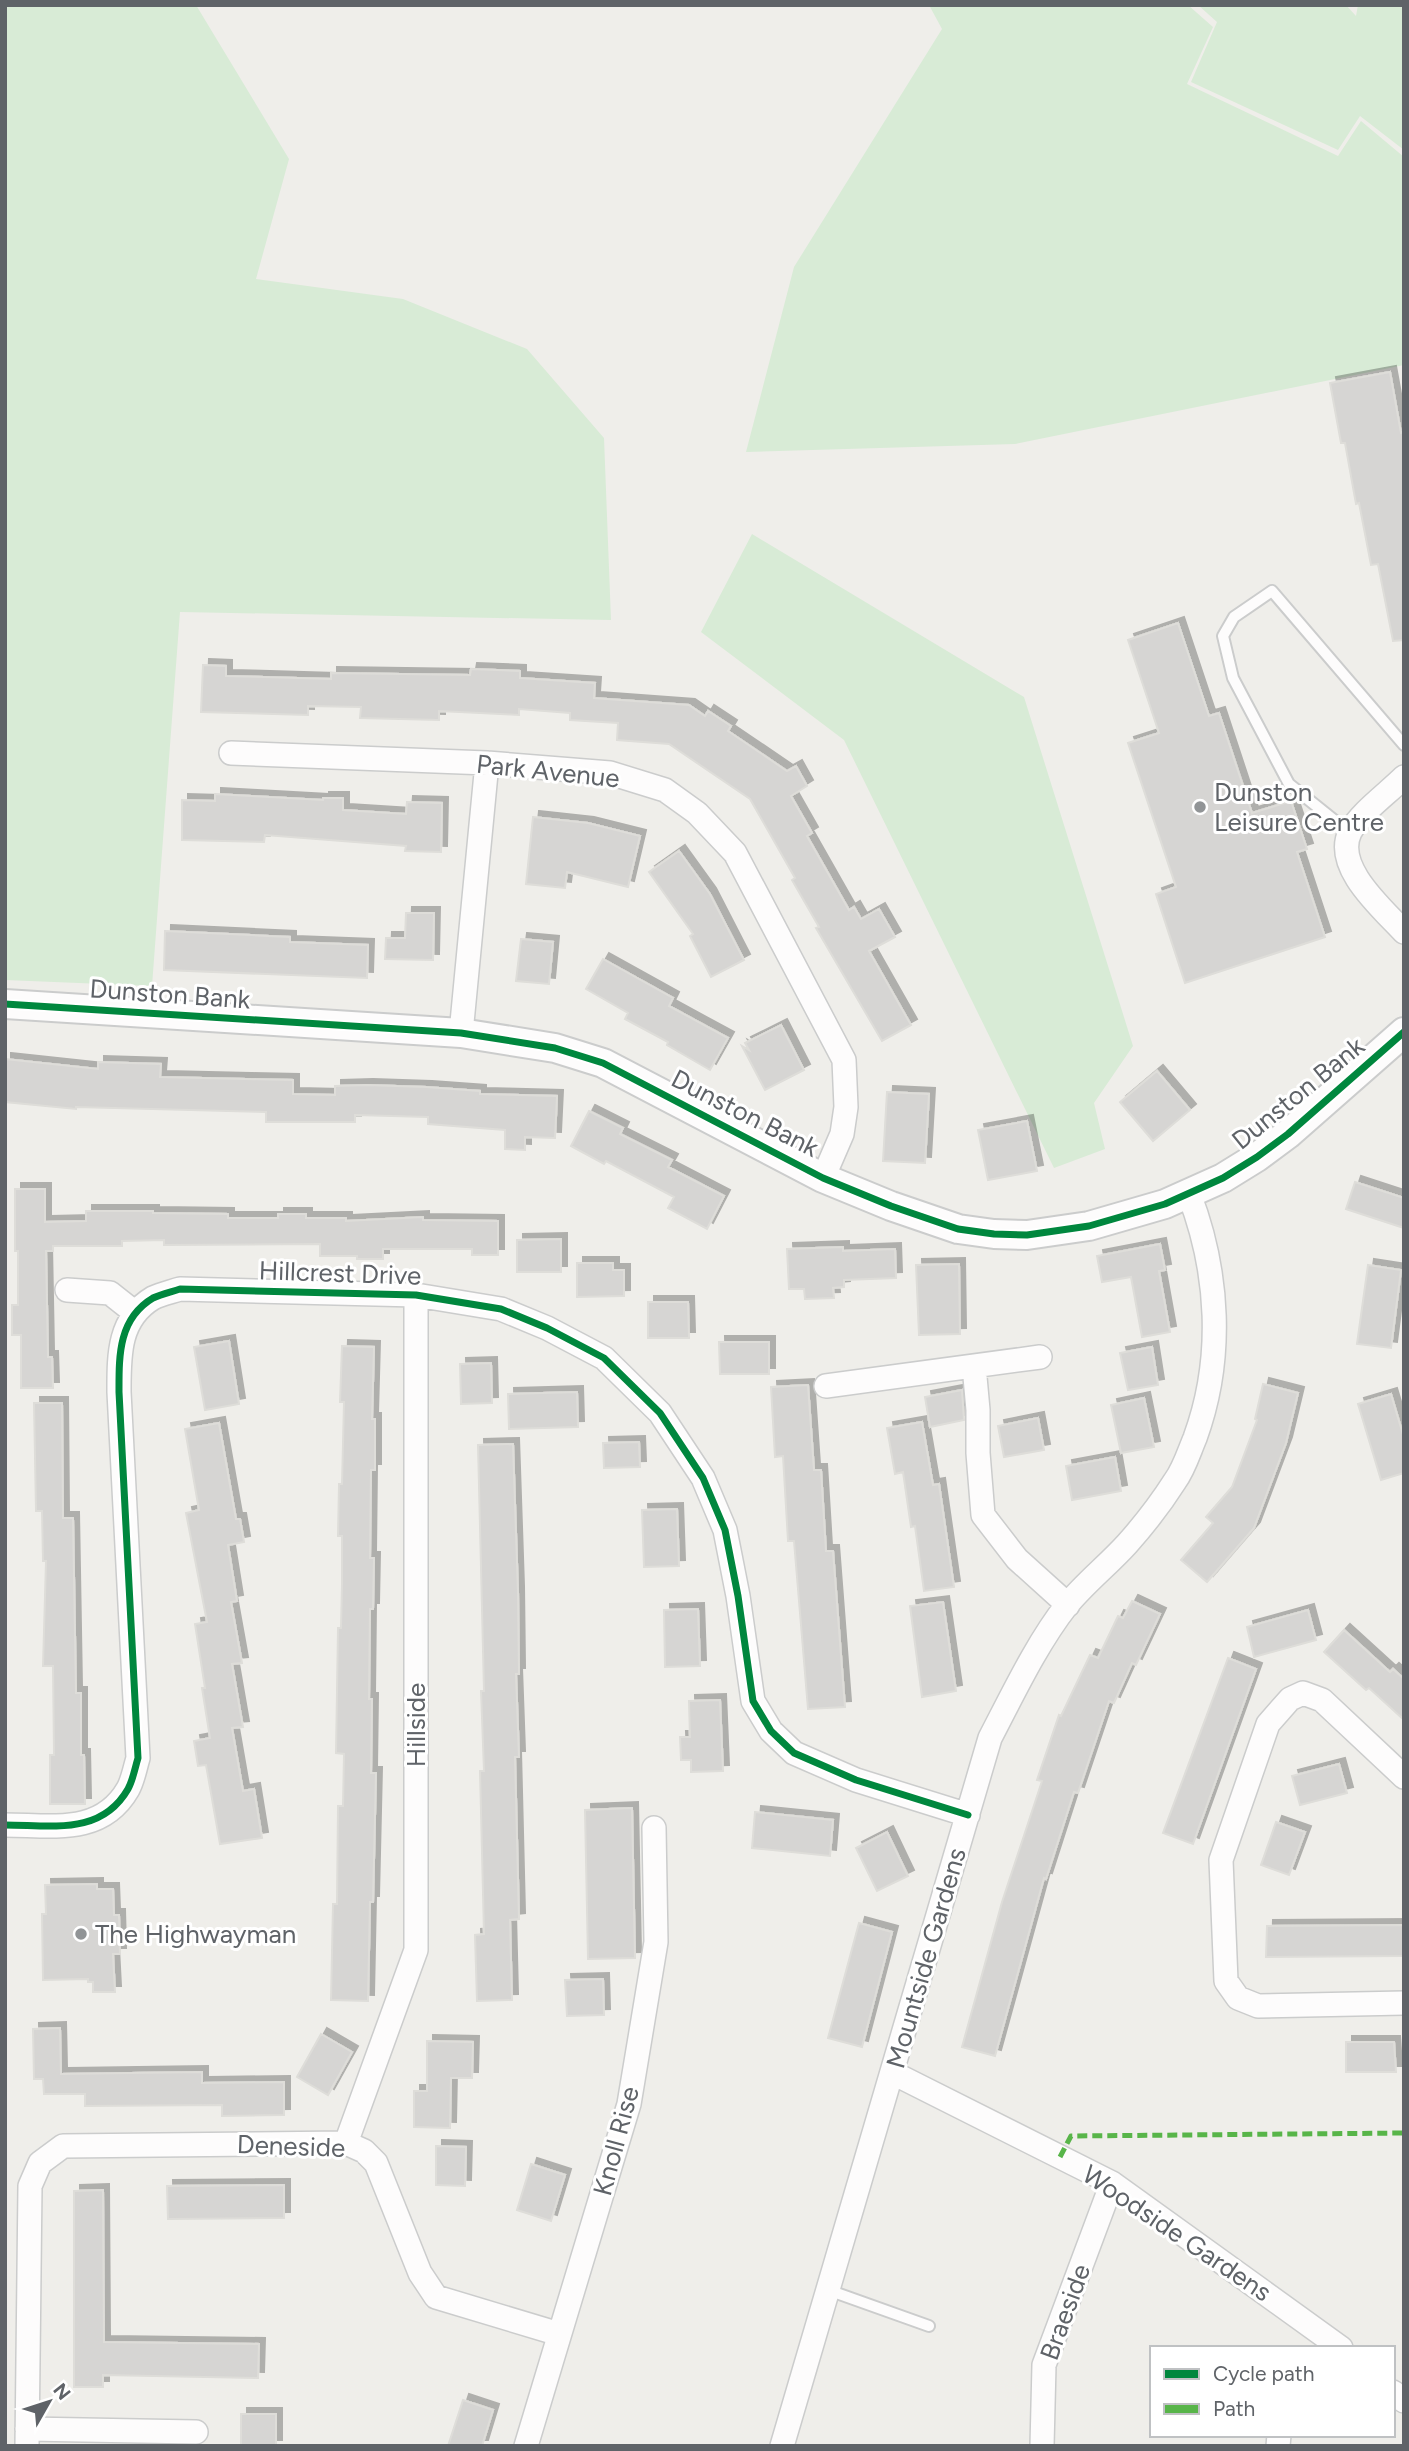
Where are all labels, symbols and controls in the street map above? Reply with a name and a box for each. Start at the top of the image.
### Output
street label: Park Avenue [475,748,621,794]
place label: Dunston Leisure Centre [1214,776,1384,838]
marker: Dunston Leisure Centre [1192,799,1208,815]
street label: Dunston Bank [89,972,252,1016]
street label: Dunston Bank [1225,1030,1371,1156]
street label: Dunston Bank [666,1062,824,1164]
street label: Hillcrest Drive [258,1254,422,1292]
street label: Hillside [400,1683,432,1767]
street label: Mountside Gardens [879,1844,973,2072]
place label: The Highwayman [95,1918,296,1950]
marker: The Highwayman [73,1926,89,1942]
street label: Knoll Rise [586,2083,646,2199]
street label: Deneside [236,2128,346,2164]
street label: Woodside Gardens [1076,2158,1278,2308]
street label: Braeside [1033,2260,1097,2364]
legend [1150,2346,1395,2437]
text: Cycle path [1213,2361,1314,2386]
north arrow [14,2367,84,2437]
text: N [48,2379,75,2405]
text: Path [1213,2396,1255,2421]

